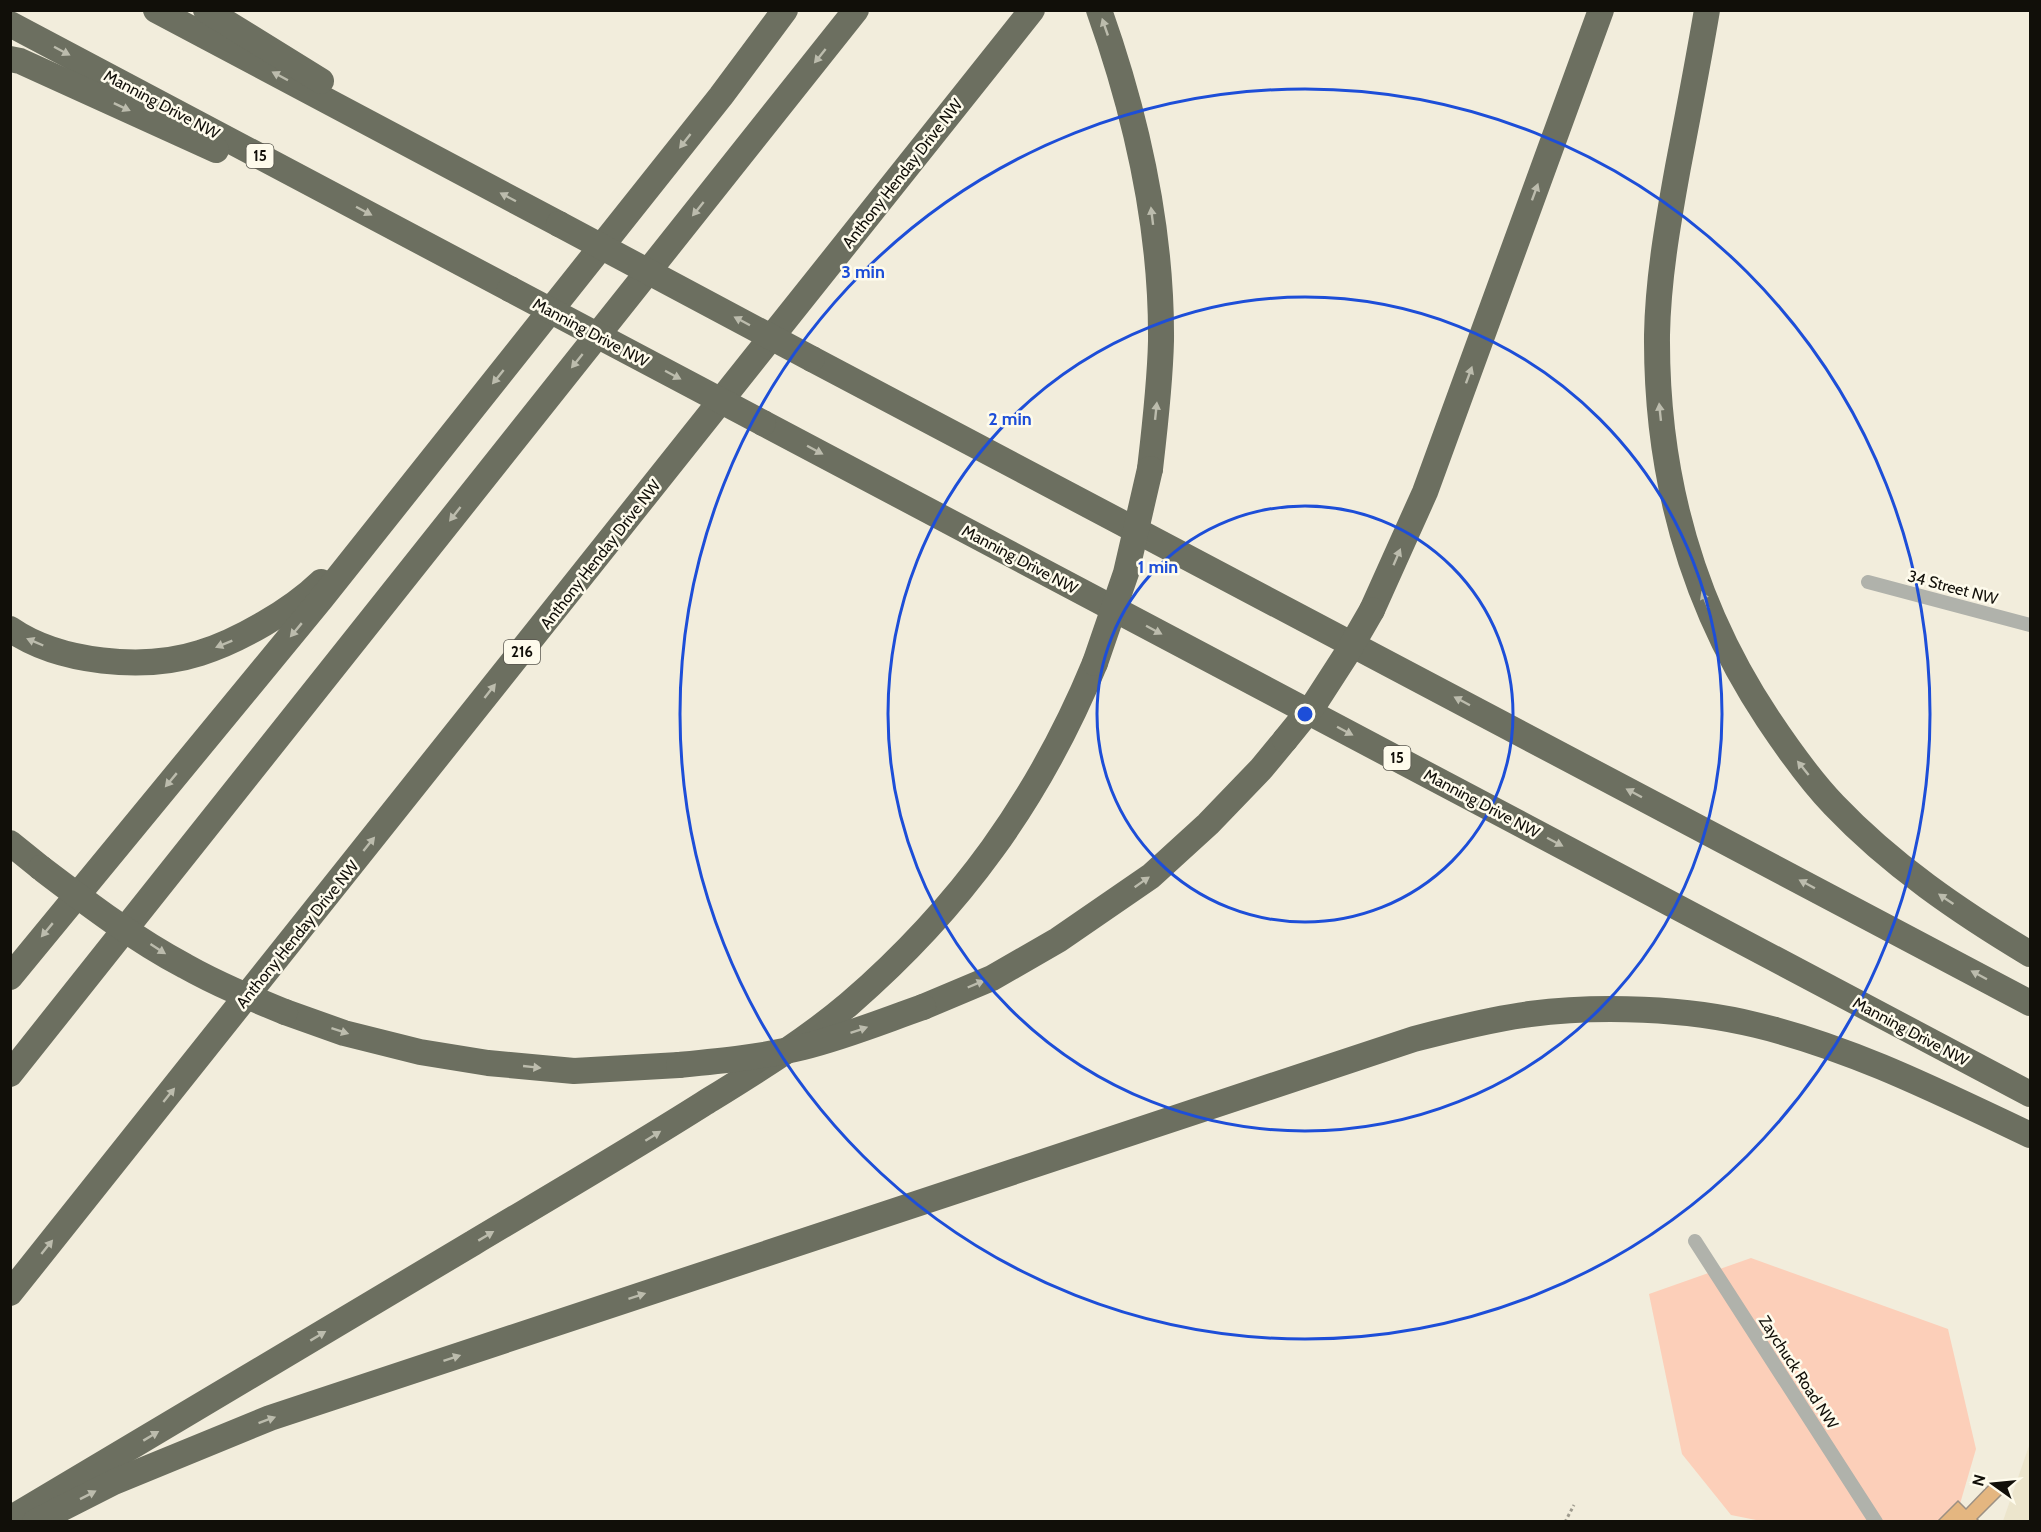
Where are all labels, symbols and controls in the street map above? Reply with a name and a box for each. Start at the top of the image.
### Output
one-way arrow [1100,18,1110,36]
one-way arrow [54,46,71,56]
one-way arrow [813,48,826,64]
street label: Manning Drive NW [101,66,224,143]
one-way arrow [271,71,288,81]
street label: Anthony Henday Drive NW [838,94,967,252]
one-way arrow [113,103,130,112]
one-way arrow [679,134,691,149]
road number: 15 [246,144,274,168]
one-way arrow [1531,183,1541,201]
one-way arrow [499,192,516,202]
one-way arrow [693,201,705,216]
one-way arrow [356,207,373,216]
one-way arrow [1147,207,1157,226]
text: 3 min [841,261,885,283]
street label: Manning Drive NW [530,294,653,371]
one-way arrow [733,316,750,326]
one-way arrow [570,353,583,369]
one-way arrow [1464,366,1474,384]
one-way arrow [493,369,505,384]
one-way arrow [665,370,682,380]
one-way arrow [1152,401,1161,420]
one-way arrow [1655,402,1665,421]
text: 2 min [988,408,1032,430]
one-way arrow [807,445,824,455]
street label: Anthony Henday Drive NW [536,475,665,633]
one-way arrow [450,506,462,521]
street label: Manning Drive NW [959,521,1082,598]
one-way arrow [1392,547,1402,565]
text: 1 min [1138,556,1178,578]
street label: 34 Street NW [1906,566,2001,609]
one-way arrow [1700,591,1710,609]
one-way arrow [290,622,302,637]
one-way arrow [1146,625,1163,635]
one-way arrow [25,637,43,647]
one-way arrow [215,639,233,649]
road number: 216 [504,640,540,664]
one-way arrow [484,684,496,699]
one-way arrow [1453,697,1471,707]
centre of rings [1295,704,1315,724]
one-way arrow [1337,726,1354,736]
road number: 15 [1384,746,1410,770]
one-way arrow [1797,761,1809,776]
street label: Manning Drive NW [1421,765,1544,842]
one-way arrow [165,772,178,788]
one-way arrow [1626,788,1643,797]
one-way arrow [362,836,375,852]
one-way arrow [1546,837,1563,847]
street label: Anthony Henday Drive NW [232,856,363,1012]
one-way arrow [1134,877,1150,888]
one-way arrow [1798,879,1815,889]
one-way arrow [1938,894,1954,905]
one-way arrow [41,922,54,938]
one-way arrow [149,944,166,955]
one-way arrow [1970,970,1987,980]
one-way arrow [968,979,986,989]
street label: Manning Drive NW [1850,993,1973,1070]
one-way arrow [850,1024,868,1034]
one-way arrow [331,1027,349,1036]
one-way arrow [522,1062,541,1072]
one-way arrow [162,1087,175,1103]
one-way arrow [645,1130,661,1141]
one-way arrow [478,1230,494,1241]
one-way arrow [40,1240,53,1255]
one-way arrow [628,1291,646,1301]
street label: Zaychuck Road NW [1755,1312,1843,1433]
one-way arrow [310,1330,326,1341]
one-way arrow [443,1353,461,1362]
one-way arrow [258,1414,276,1424]
one-way arrow [143,1430,159,1441]
north arrow [1963,1454,2023,1514]
text: N [1968,1472,1990,1488]
one-way arrow [79,1491,96,1500]

